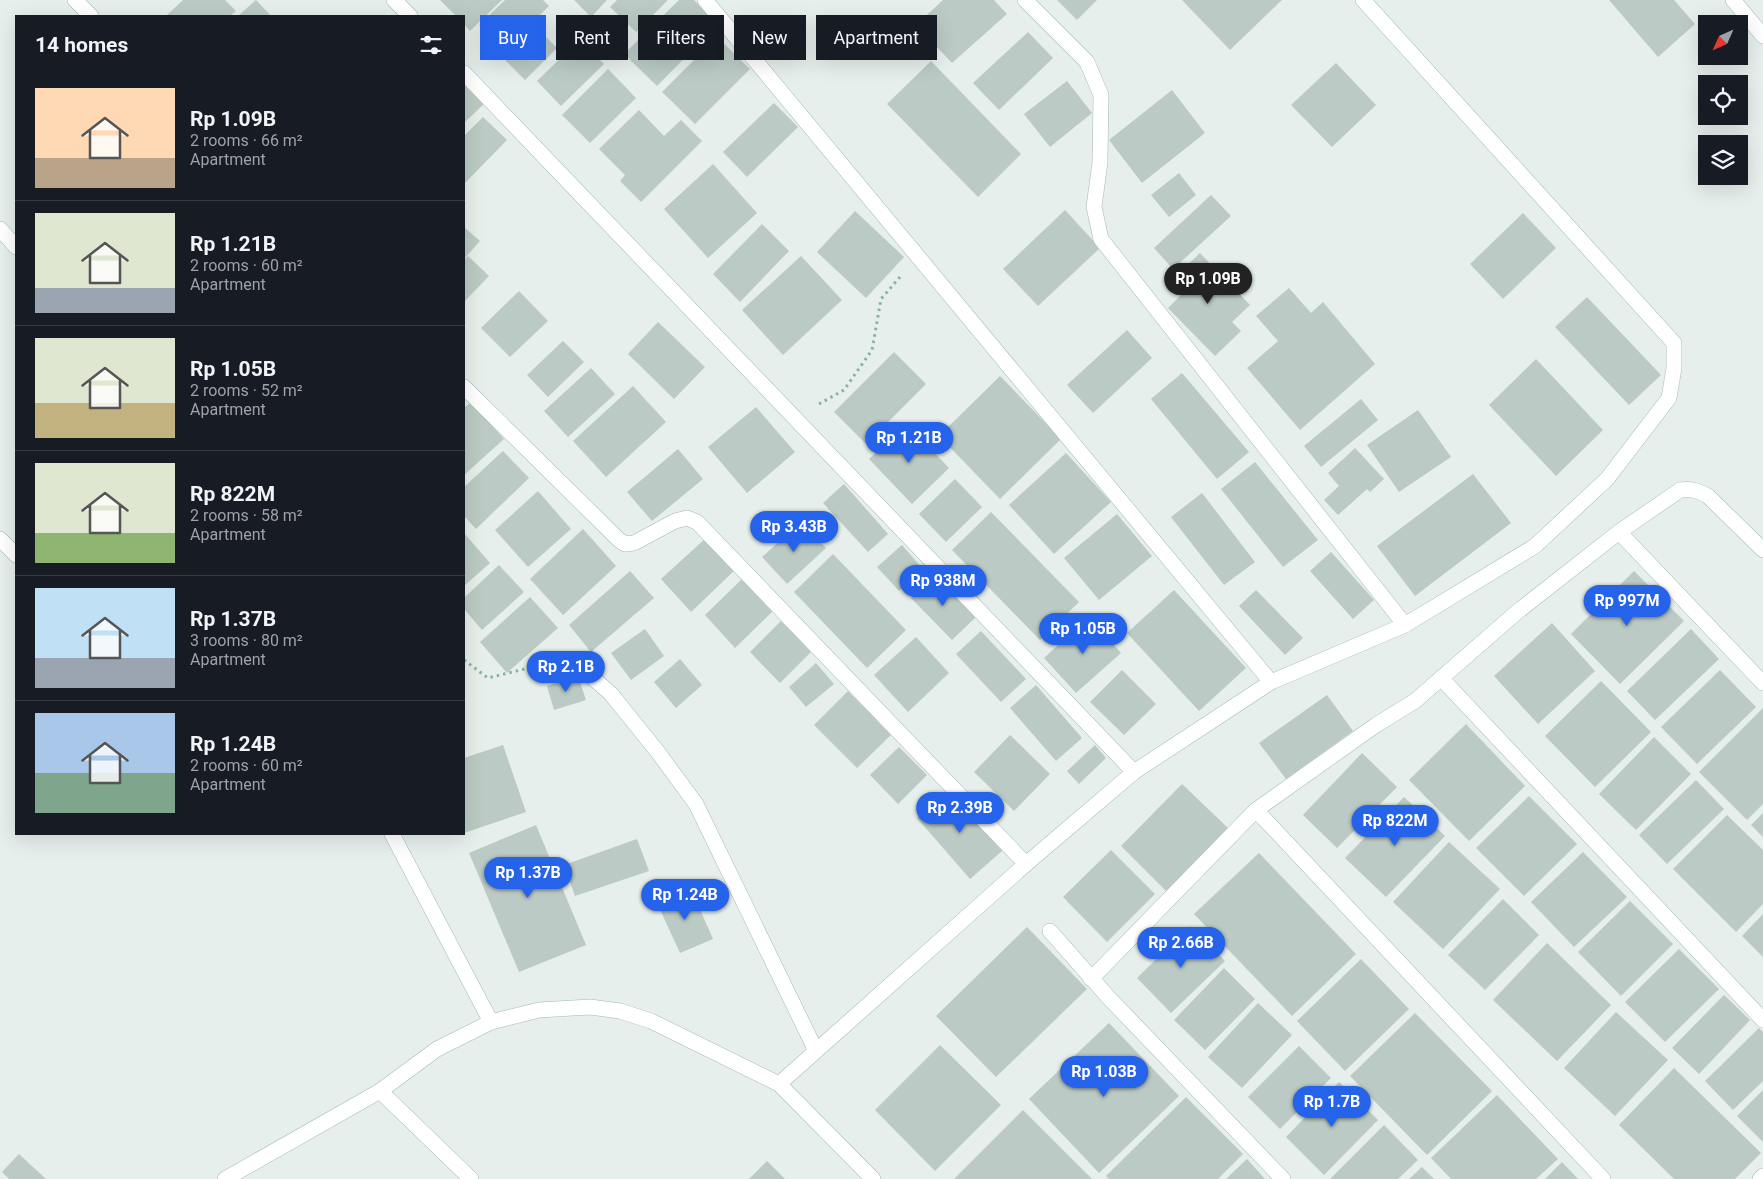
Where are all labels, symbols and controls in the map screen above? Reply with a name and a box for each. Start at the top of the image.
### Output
chip: Buy [480,15,546,60]
chip: Rent [556,15,628,60]
chip: Filters [638,15,724,60]
chip: New [734,15,806,60]
chip: Apartment [816,15,937,60]
north arrow [1698,15,1748,65]
map controls [1698,15,1748,185]
icon: filters [417,31,445,59]
text: 14 homes [35,33,128,57]
button: locate [1698,75,1748,125]
text: Rp 1.09B [190,107,276,131]
icon: home [75,108,135,168]
text: 2 rooms · 66 m² [190,131,303,150]
button: layers [1698,135,1748,185]
text: Apartment [190,150,266,169]
text: Rp 1.21B [190,232,276,256]
icon: home [75,233,135,293]
text: 2 rooms · 60 m² [190,256,303,275]
pin: Rp 1.09B [1156,262,1260,305]
text: Rp 1.09B [1175,269,1241,288]
text: Apartment [190,275,266,294]
text: Rp 1.05B [190,357,276,381]
icon: home [75,358,135,418]
text: 2 rooms · 52 m² [190,381,303,400]
text: Apartment [190,400,266,419]
pin: Rp 1.21B [857,422,961,464]
text: Rp 1.21B [876,428,942,447]
text: Rp 822M [190,482,275,506]
icon: home [75,483,135,543]
text: 2 rooms · 58 m² [190,506,303,525]
pin: Rp 3.43B [742,510,846,553]
text: Rp 3.43B [761,517,827,536]
text: Apartment [190,525,266,544]
pin: Rp 938M [897,564,989,607]
text: Rp 938M [911,571,975,590]
pin: Rp 997M [1581,584,1673,627]
text: Rp 997M [1595,591,1659,610]
text: Rp 1.37B [190,607,276,631]
icon: home [75,608,135,668]
pin: Rp 1.05B [1031,612,1135,655]
text: Rp 1.05B [1050,619,1116,638]
text: 3 rooms · 80 m² [190,631,303,650]
text: Apartment [190,650,266,669]
pin: Rp 2.1B [520,650,612,693]
text: Rp 2.1B [538,657,594,676]
text: Rp 1.24B [190,732,276,756]
icon: home [75,733,135,793]
text: 2 rooms · 60 m² [190,756,303,775]
text: Apartment [190,775,266,794]
pin: Rp 2.39B [908,792,1012,834]
text: Rp 2.39B [927,798,993,817]
pin: Rp 822M [1349,804,1441,847]
text: Rp 822M [1363,811,1427,830]
pin: Rp 1.37B [476,856,580,899]
text: Rp 1.37B [495,863,561,882]
pin: Rp 1.24B [633,878,737,921]
text: Rp 1.24B [652,885,718,904]
pin: Rp 2.66B [1129,926,1233,969]
text: Rp 2.66B [1148,933,1214,952]
pin: Rp 1.03B [1052,1056,1156,1098]
text: Rp 1.03B [1071,1062,1137,1081]
pin: Rp 1.7B [1286,1086,1378,1128]
text: Rp 1.7B [1304,1092,1360,1111]

